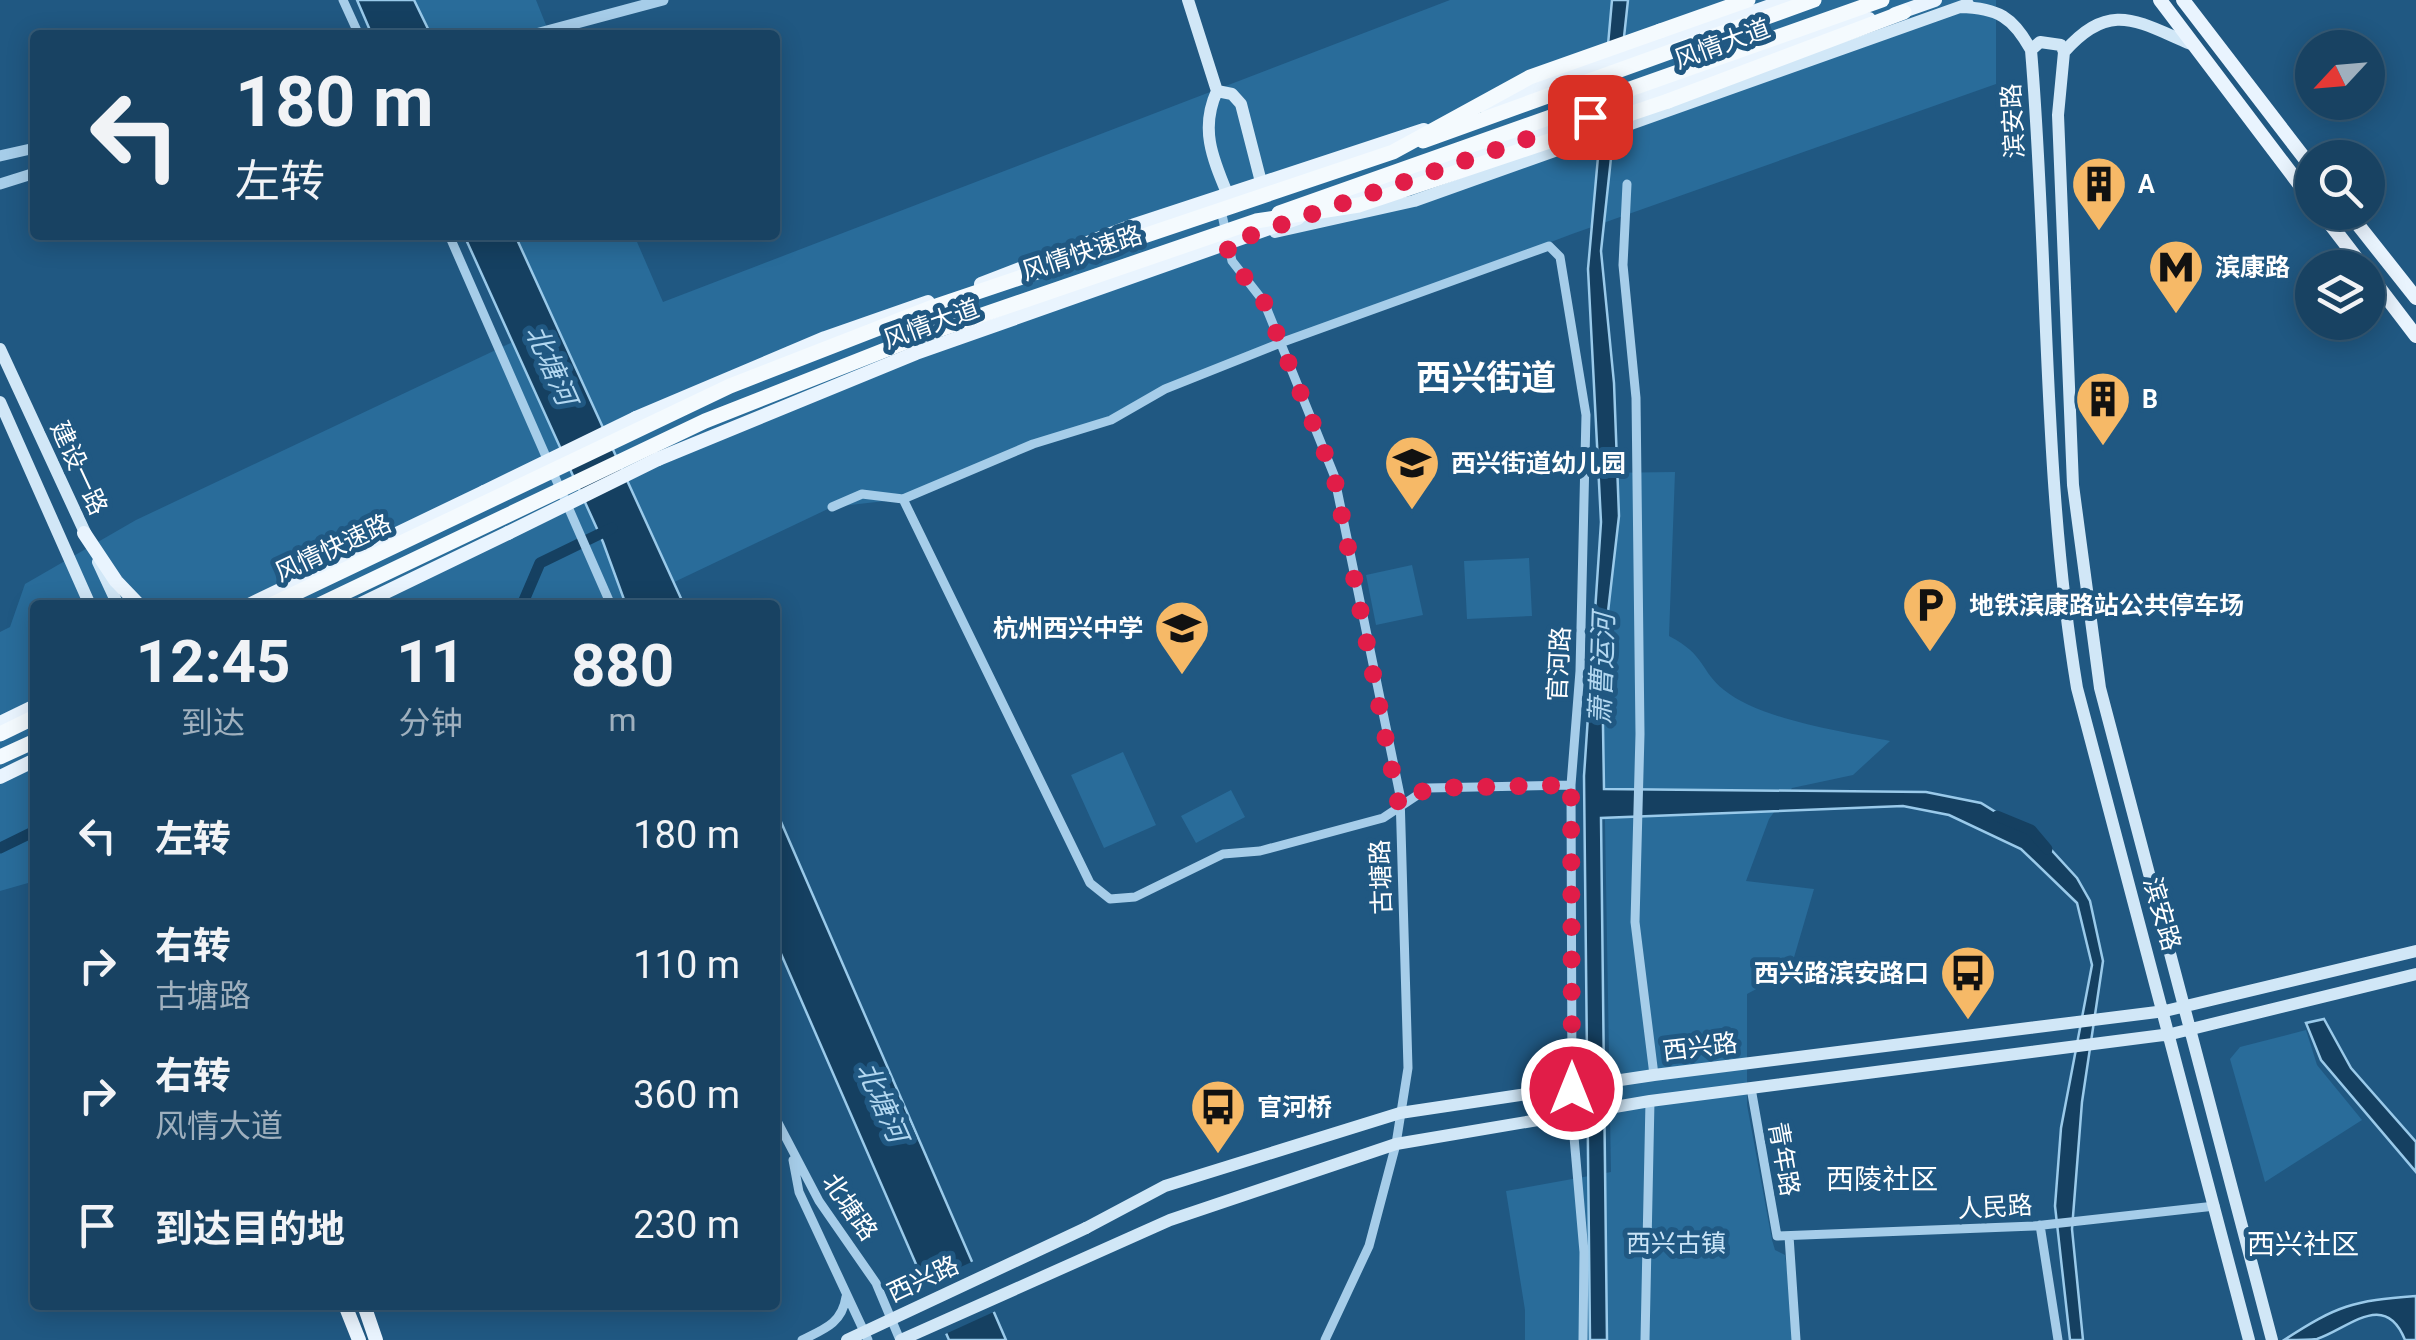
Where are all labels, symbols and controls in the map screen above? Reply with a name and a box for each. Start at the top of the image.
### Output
street label: 风情大道 [1670,13,1774,75]
north arrow [2295,30,2385,120]
map controls [2295,30,2385,340]
text: 180 m [235,61,434,143]
icon: left [70,70,200,200]
pin [1548,75,1633,160]
street label: 滨安路 [1997,83,2029,159]
icon: arrive [1563,90,1618,145]
button: search [2295,140,2385,230]
building icon: A [2069,154,2129,233]
text: 左转 [235,155,325,208]
place label: A [2138,170,2155,199]
street label: 风情快速路 [1018,220,1146,286]
metro station icon: 滨康路 [2146,237,2206,316]
button: layers [2295,250,2385,340]
place label: 滨康路 [2215,253,2290,282]
street label: 风情大道 [879,293,983,355]
water label: 北塘河 [519,320,585,415]
district label: 西兴街道 [1416,358,1556,399]
building icon: B [2073,369,2133,448]
place label: B [2142,385,2158,414]
street label: 建设一路 [45,417,113,519]
school or university icon: 西兴街道幼儿园 [1382,433,1442,512]
place label: 西兴街道幼儿园 [1451,449,1626,478]
street label: 风情快速路 [270,508,396,588]
parking icon: 地铁滨康路站公共停车场 [1900,575,1960,654]
place label: 地铁滨康路站公共停车场 [1969,591,2244,620]
school or university icon: 杭州西兴中学 [1152,598,1212,677]
water label: 萧曹运河 [1584,607,1621,726]
place label: 杭州西兴中学 [993,614,1143,643]
text: 12:45 [136,626,290,697]
text: 11 [396,626,465,697]
street label: 官河路 [1543,626,1575,702]
text: 880 [571,630,674,701]
text: m [609,701,637,739]
text: 到达 [181,704,245,742]
text: 分钟 [399,704,463,742]
icon: left [70,808,125,863]
text: 180 m [633,813,740,857]
text: 左转 [155,817,231,861]
street label: 古塘路 [1365,839,1397,915]
street label: 滨安路 [2138,874,2186,954]
text: 右转 [155,924,231,968]
icon: right [70,938,125,993]
text: 110 m [633,943,740,987]
bus stop icon: 西兴路滨安路口 [1938,943,1998,1022]
place label: 西兴路滨安路口 [1754,959,1929,988]
text: 古塘路 [155,977,251,1015]
street label: 西兴路 [1661,1028,1739,1066]
position arrow [1520,1037,1624,1141]
text: 右转 [155,1054,231,1098]
water label: 北塘河 [850,1057,916,1152]
icon: right [70,1068,125,1123]
text: 360 m [633,1073,740,1117]
bus stop icon: 官河桥 [1188,1077,1248,1156]
place label: 官河桥 [1257,1093,1332,1122]
text: 风情大道 [155,1107,283,1145]
street label: 青年路 [1763,1120,1805,1198]
district label: 西陵社区 [1826,1163,1938,1196]
street label: 北塘路 [817,1168,883,1246]
street label: 人民路 [1957,1191,2033,1223]
icon: arrive [70,1198,125,1253]
text: 230 m [633,1203,740,1247]
text: 到达目的地 [155,1207,345,1251]
district label: 西兴社区 [2247,1228,2359,1261]
park label: 西兴古镇 [1626,1229,1726,1258]
street label: 西兴路 [883,1250,963,1308]

